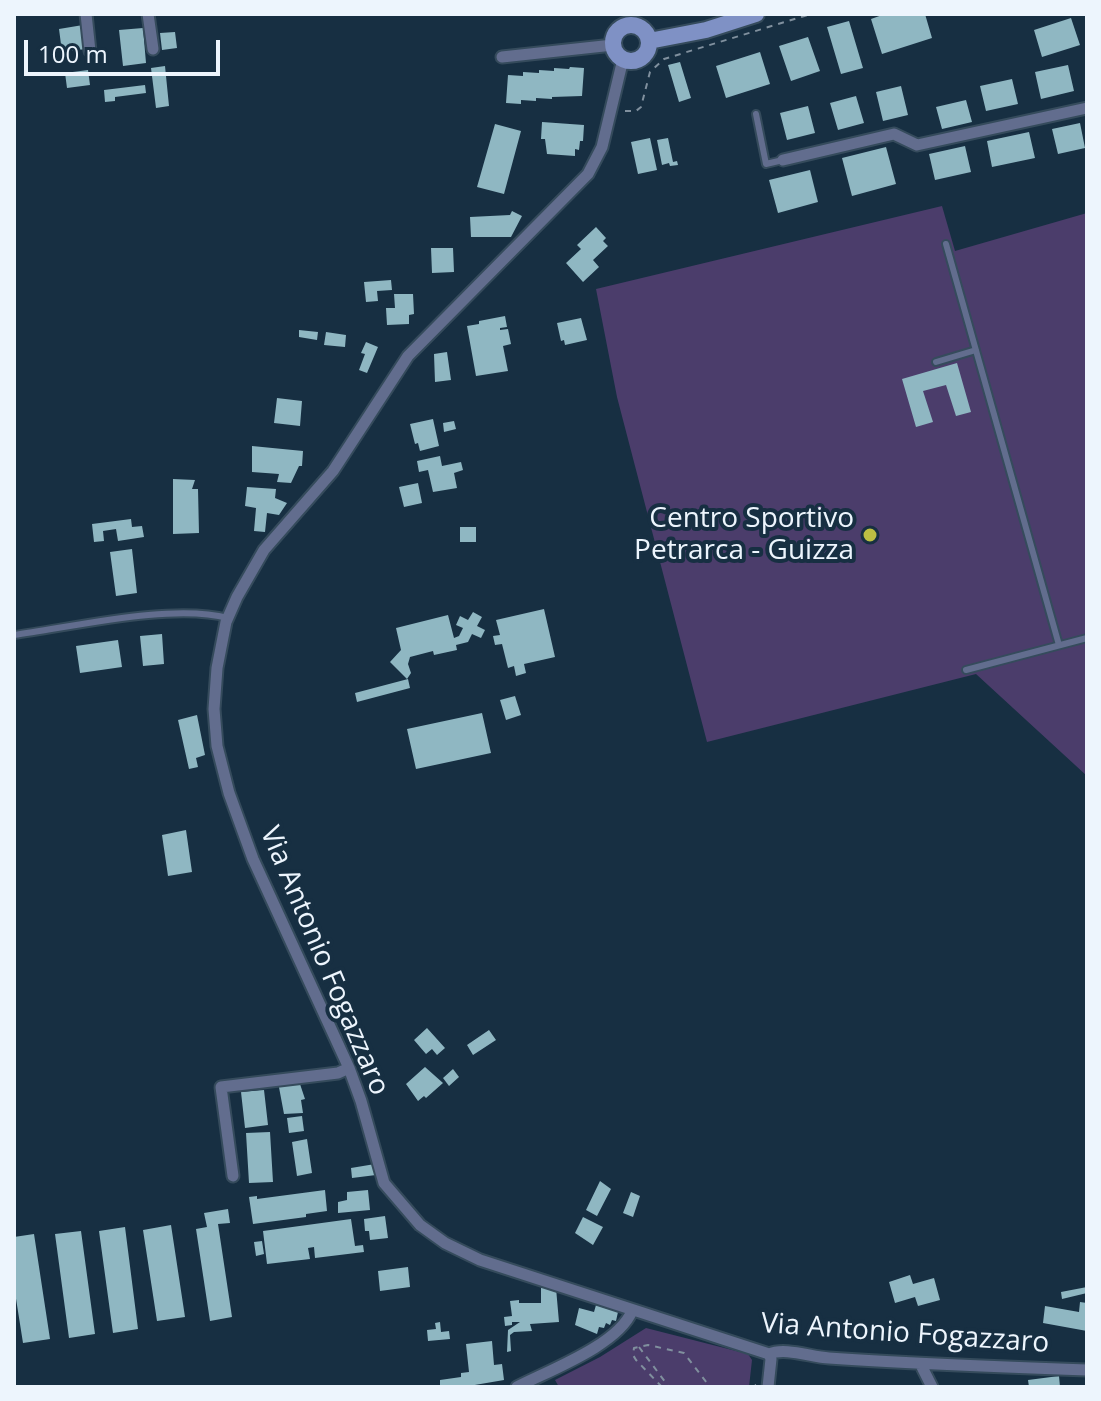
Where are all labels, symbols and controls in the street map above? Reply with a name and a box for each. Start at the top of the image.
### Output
scale bar [28,24,224,74]
text: 100 m [38,37,108,70]
place label: Centro Sportivo Petrarca - Guizza [634,502,854,568]
marker: Centro Sportivo Petrarca - Guizza [861,526,879,544]
street label: Via Antonio Fogazzaro [252,822,396,1100]
street label: Via Antonio Fogazzaro [760,1307,1050,1361]

